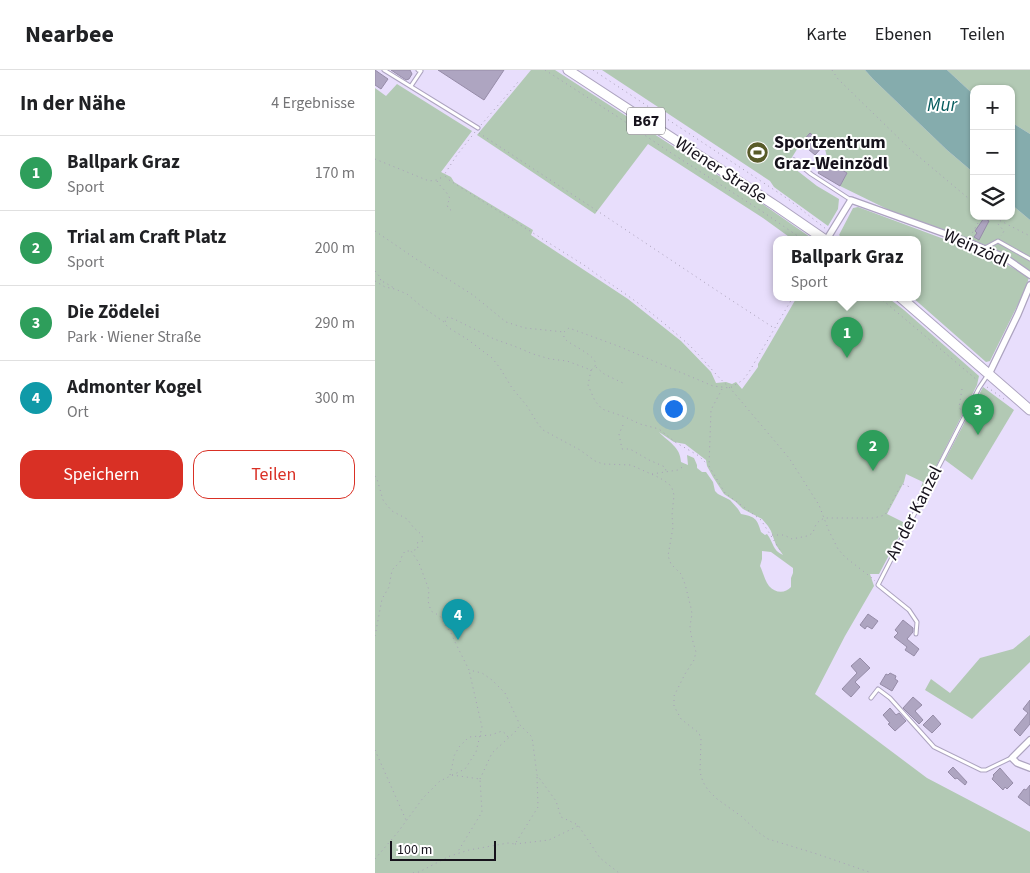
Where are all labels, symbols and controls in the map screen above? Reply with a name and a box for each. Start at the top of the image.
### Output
text: Nearbee [25,17,114,52]
text: Karte [806,22,847,47]
text: Ebenen [875,22,932,47]
text: Teilen [960,22,1005,47]
map controls [970,85,1015,220]
button: + [970,85,1015,130]
text: In der Nähe [20,88,126,118]
text: 4 Ergebnisse [271,92,355,114]
water label: Mur [927,92,958,119]
road number: B67 [627,107,665,134]
place label: Sportzentrum Graz-Weinzödl [774,130,888,176]
button: − [970,130,1015,175]
street label: Wiener Straße [670,131,772,209]
sports icon: Sportzentrum Graz-Weinzödl [746,140,770,164]
text: Ballpark Graz [67,149,180,176]
text: 1 [32,162,40,184]
text: 170 m [315,162,355,184]
button: layers [970,175,1015,220]
text: Sport [67,176,104,198]
street label: Weinzödl [939,223,1013,273]
text: Trial am Craft Platz [67,224,226,251]
popup [773,236,921,301]
text: 2 [32,237,40,259]
text: 200 m [315,237,355,259]
text: Ballpark Graz [791,244,903,271]
text: Sport [67,251,104,273]
text: Sport [791,271,828,293]
text: Die Zödelei [67,299,160,326]
text: 3 [32,312,40,334]
text: 290 m [315,312,355,334]
pin: 1 [831,317,863,358]
text: Park · Wiener Straße [67,326,201,348]
text: Admonter Kogel [67,374,202,401]
text: 4 [32,387,40,409]
text: 300 m [315,387,355,409]
pin: 3 [962,394,994,435]
your location [661,396,687,422]
text: Ort [67,401,89,423]
pin: 2 [857,430,889,471]
button: Speichern [20,450,183,499]
button: Teilen [193,450,355,499]
street label: An der Kanzel [880,462,948,564]
pin: 4 [442,599,474,640]
scale bar [390,838,496,861]
text: 100 m [397,840,432,860]

